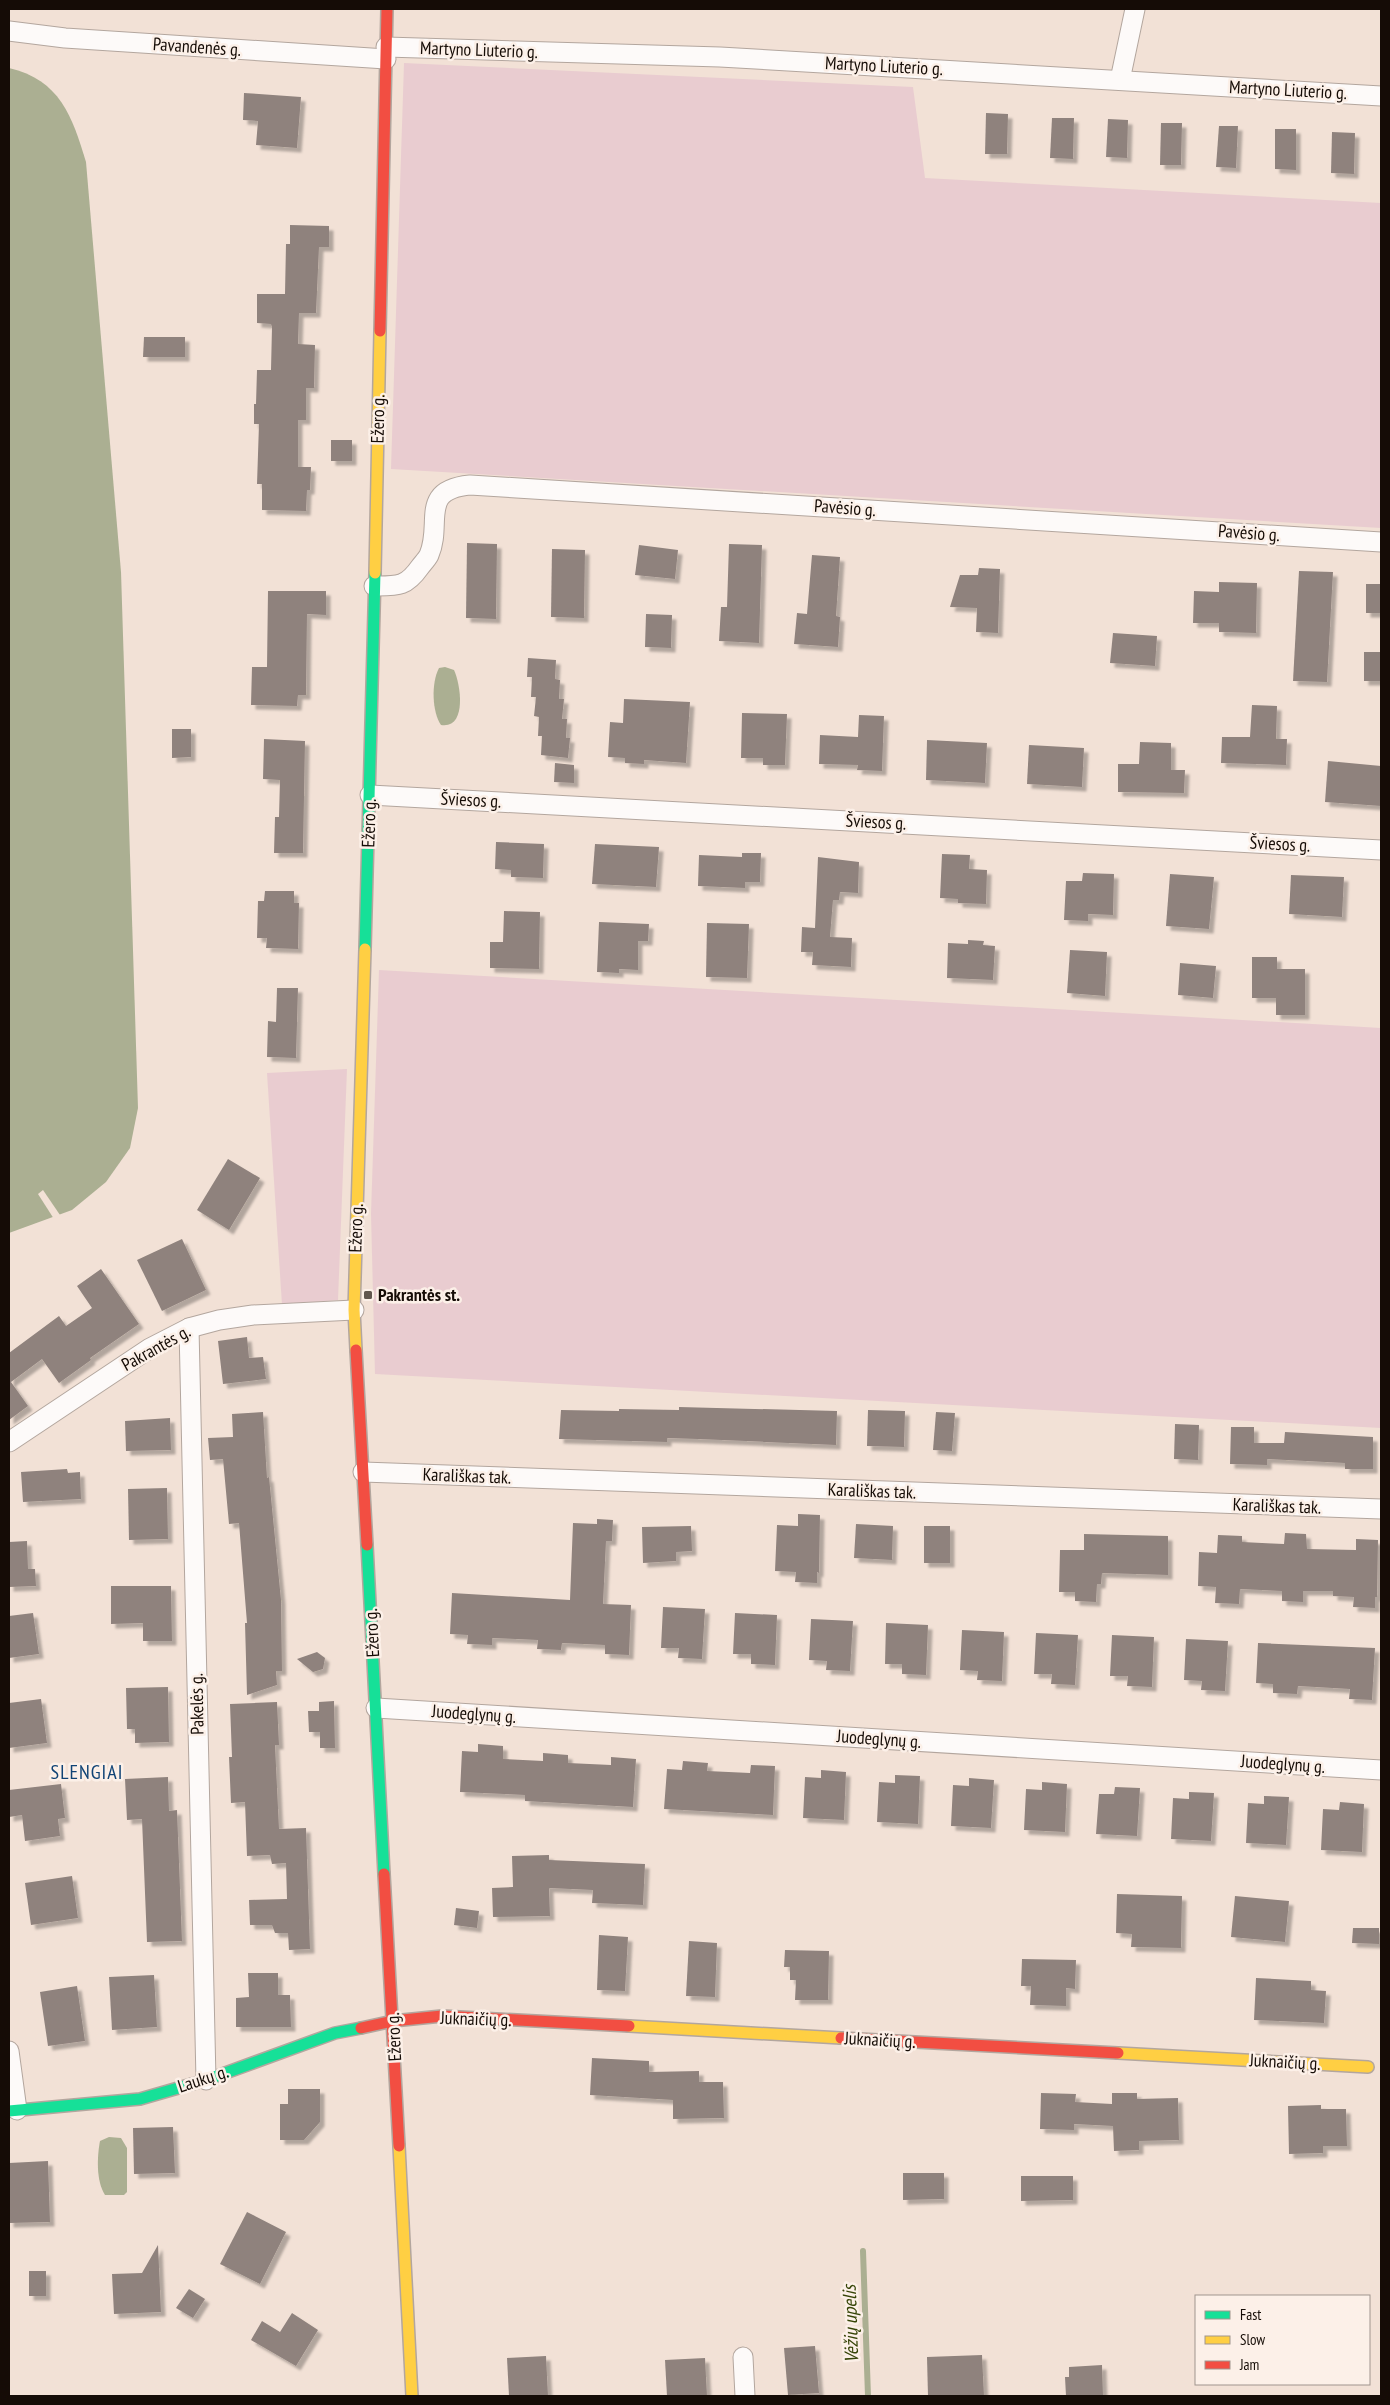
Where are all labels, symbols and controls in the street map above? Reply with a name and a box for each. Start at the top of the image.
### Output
street label: Pavandenės g. [152,32,242,61]
street label: Martyno Liuterio g. [420,36,538,63]
street label: Martyno Liuterio g. [825,51,944,80]
street label: Martyno Liuterio g. [1229,75,1348,104]
street label: Ežero g. [366,394,389,444]
street label: Pavėsio g. [813,494,877,521]
street label: Pavėsio g. [1217,519,1281,546]
street label: Šviesos g. [440,786,502,813]
street label: Ežero g. [356,798,381,848]
street label: Šviesos g. [845,808,907,835]
street label: Šviesos g. [1249,830,1311,857]
street label: Ežero g. [343,1203,368,1253]
place label: Pakrantės st. [378,1283,460,1306]
marker: Pakrantės st. [362,1289,374,1301]
street label: Pakrantės g. [117,1319,194,1376]
street label: Karališkas tak. [422,1462,512,1489]
street label: Karališkas tak. [827,1477,917,1504]
street label: Karališkas tak. [1232,1492,1322,1519]
street label: Ežero g. [359,1608,384,1658]
street label: Pakelės g. [184,1673,209,1735]
street label: Juodeglynų g. [430,1699,517,1728]
street label: Juodeglynų g. [835,1724,922,1753]
street label: Juodeglynų g. [1239,1749,1326,1778]
district label: SLENGIAI [51,1759,123,1785]
street label: Juknaičių g. [439,2006,512,2031]
street label: Ežero g. [381,2012,406,2062]
street label: Juknaičių g. [843,2026,916,2053]
street label: Juknaičių g. [1248,2048,1321,2075]
street label: Laukų g. [175,2060,231,2097]
water label: Vėžių upelis [837,2283,863,2363]
legend [1195,2295,1370,2385]
text: Fast [1240,2305,1261,2324]
text: Slow [1240,2330,1265,2349]
text: Jam [1239,2355,1259,2374]

